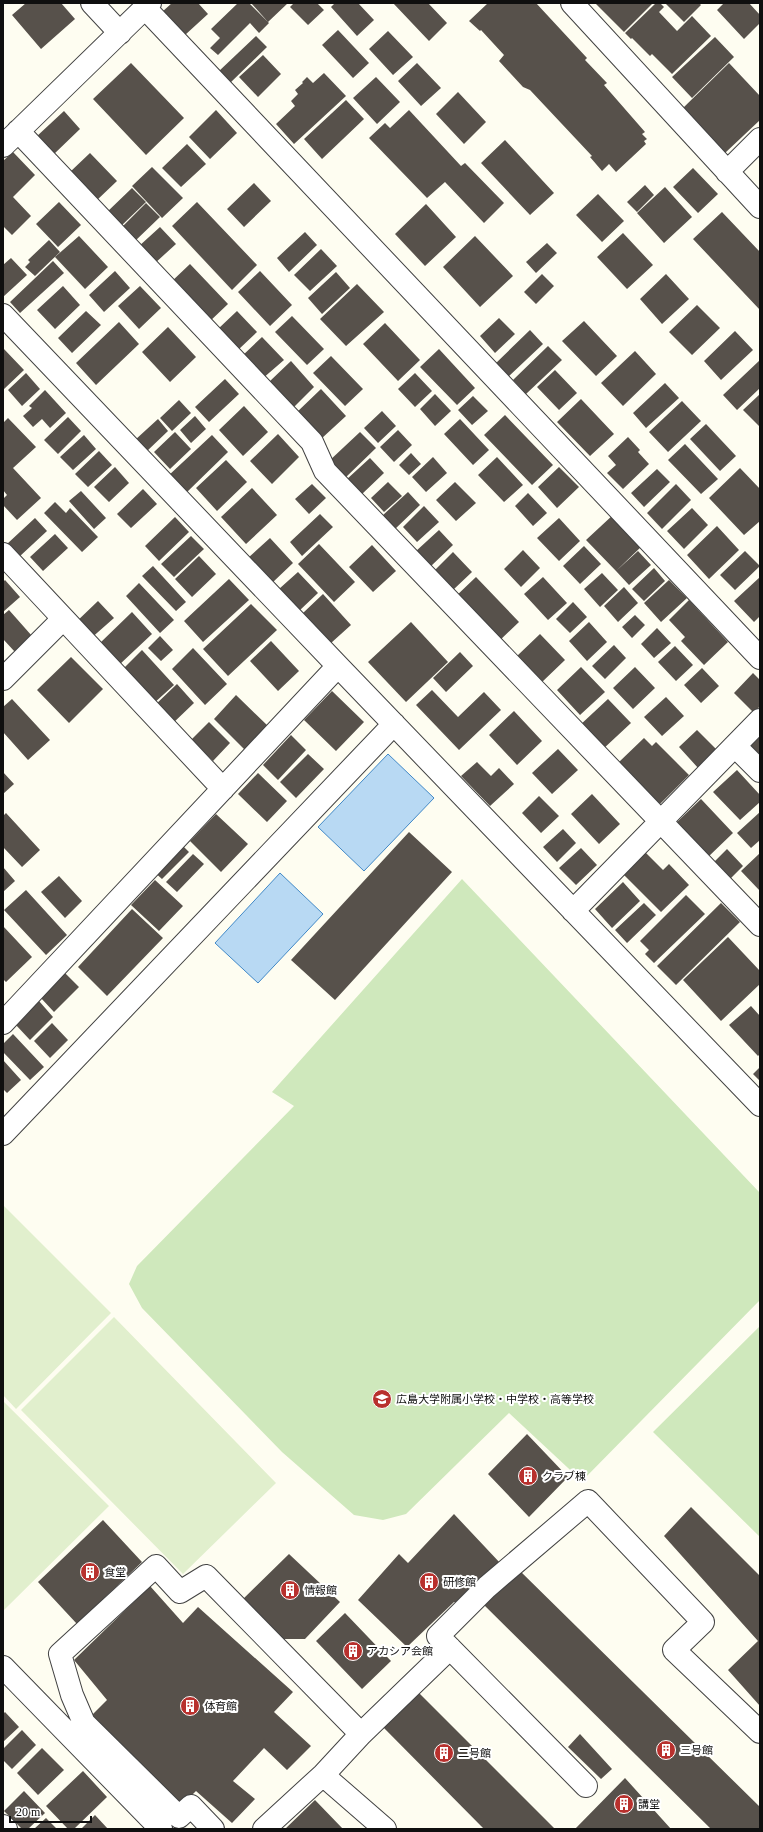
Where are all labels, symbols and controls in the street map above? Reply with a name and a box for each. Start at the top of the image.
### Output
school or university icon: 広島大学附属小学校・中学校・高等学校 [371,1388,393,1410]
place label: 広島大学附属小学校・中学校・高等学校 [396,1393,594,1405]
building icon: クラブ棟 [517,1465,539,1487]
place label: クラブ棟 [542,1470,586,1482]
building icon: 食堂 [79,1561,101,1583]
place label: 食堂 [104,1566,126,1578]
building icon: 研修館 [418,1571,440,1593]
place label: 研修館 [443,1576,476,1588]
building icon: 情報館 [279,1579,301,1601]
place label: 情報館 [304,1584,337,1596]
building icon: アカシア会館 [342,1640,364,1662]
place label: アカシア会館 [367,1645,433,1657]
building icon: 体育館 [179,1695,201,1717]
place label: 体育館 [204,1700,237,1712]
building icon: 三号館 [655,1739,677,1761]
building icon: 二号館 [433,1742,455,1764]
place label: 三号館 [680,1744,713,1756]
place label: 二号館 [458,1747,491,1759]
building icon: 講堂 [613,1793,635,1815]
scale bar [10,1798,91,1824]
place label: 講堂 [638,1798,660,1810]
text: 20 m [16,1805,41,1819]

